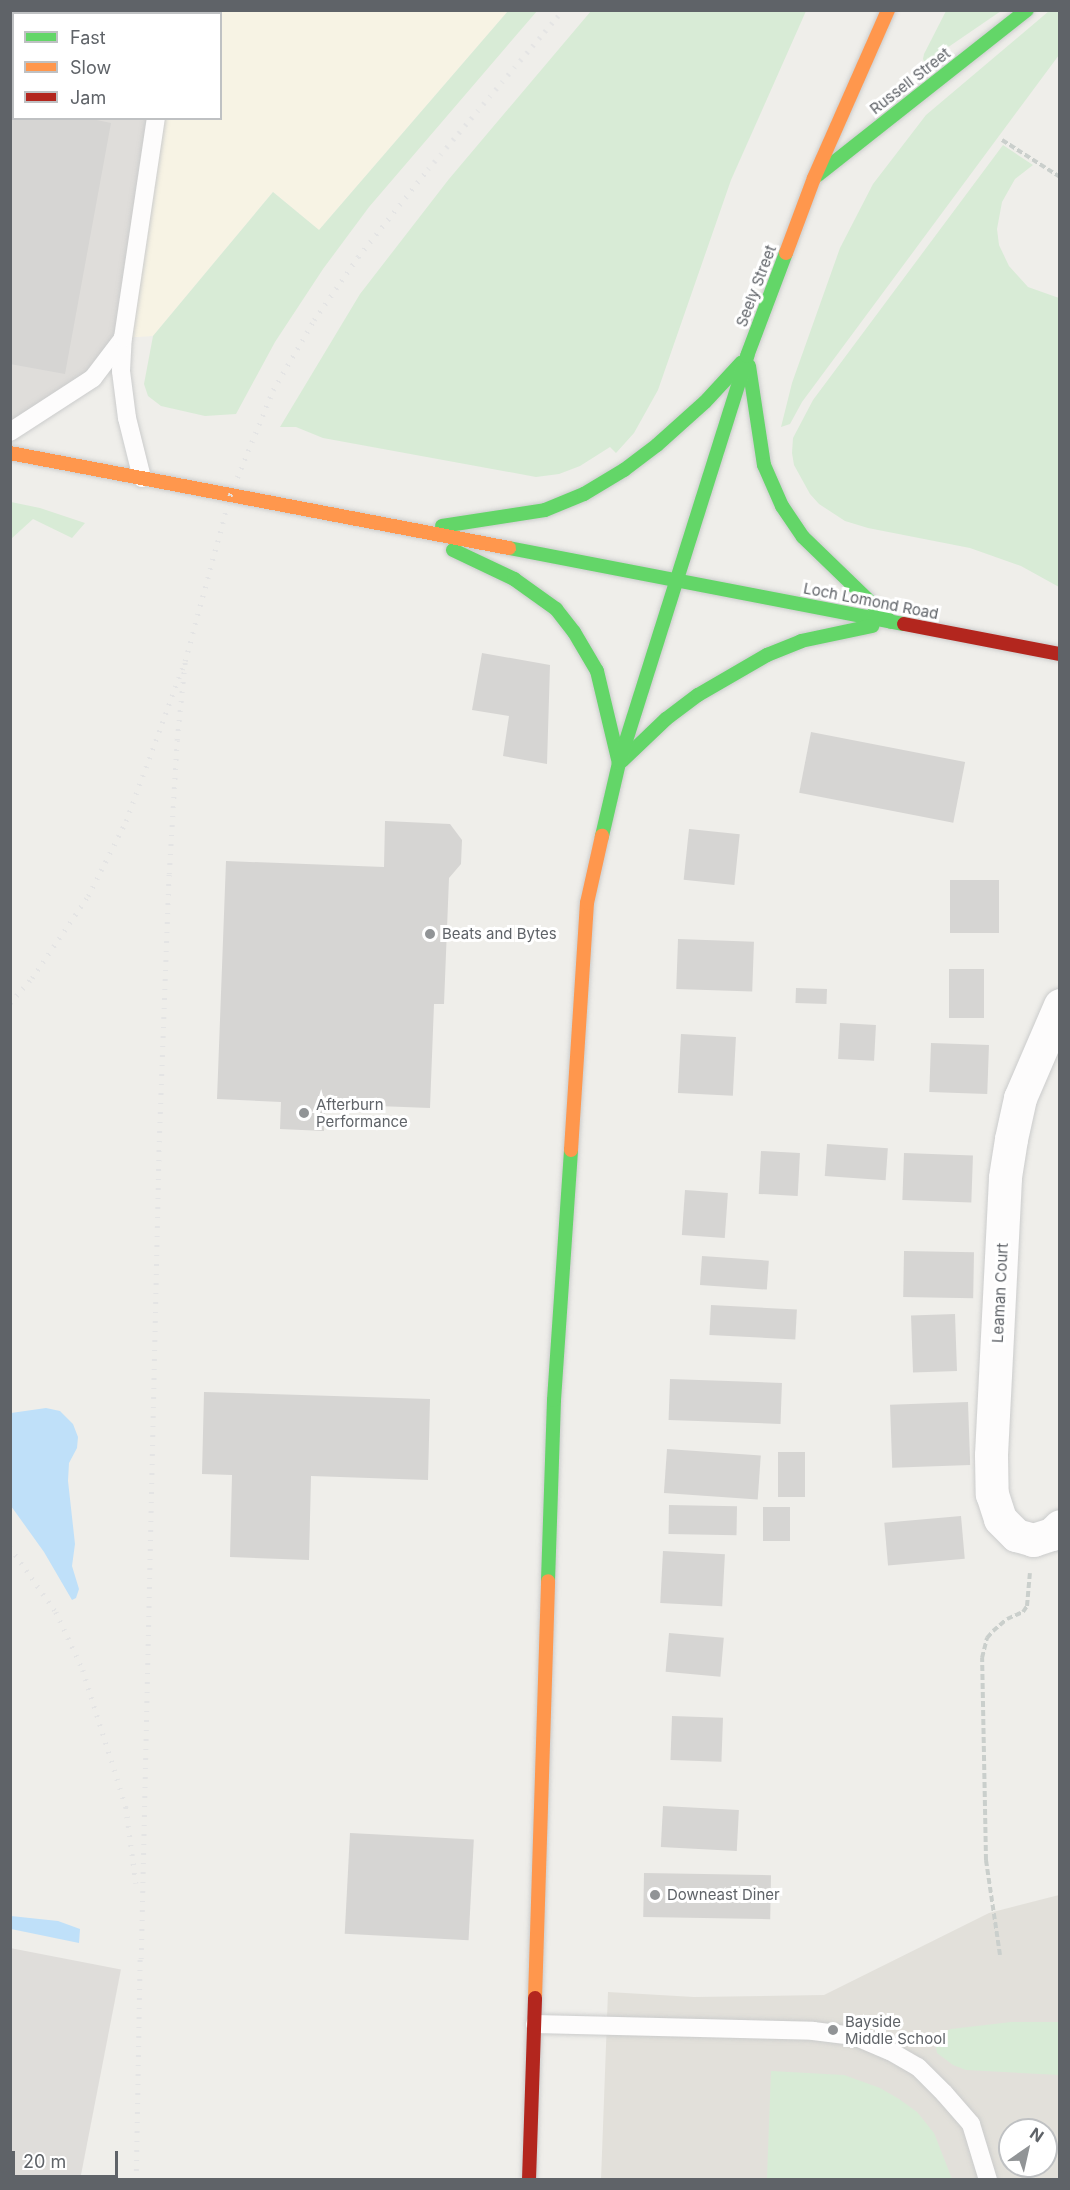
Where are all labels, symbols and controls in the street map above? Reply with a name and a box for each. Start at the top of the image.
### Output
legend [12,12,222,120]
text: Fast [70,27,106,48]
street label: Russell Street [866,44,954,118]
text: Slow [70,57,111,78]
text: Jam [70,87,106,108]
street label: Seely Street [732,243,780,329]
street label: Loch Lomond Road [802,579,940,623]
place label: Beats and Bytes [442,925,557,943]
marker: Beats and Bytes [423,927,437,941]
place label: Afterburn Performance [316,1095,408,1130]
marker: Afterburn Performance [297,1106,311,1120]
street label: Leaman Court [988,1243,1012,1343]
place label: Downeast Diner [667,1886,780,1904]
marker: Downeast Diner [648,1888,662,1902]
place label: Bayside Middle School [845,2012,946,2047]
marker: Bayside Middle School [826,2023,840,2037]
north arrow [998,2118,1058,2178]
text: N [1026,2123,1048,2146]
scale bar [15,2139,122,2177]
text: 20 m [23,2151,66,2172]

